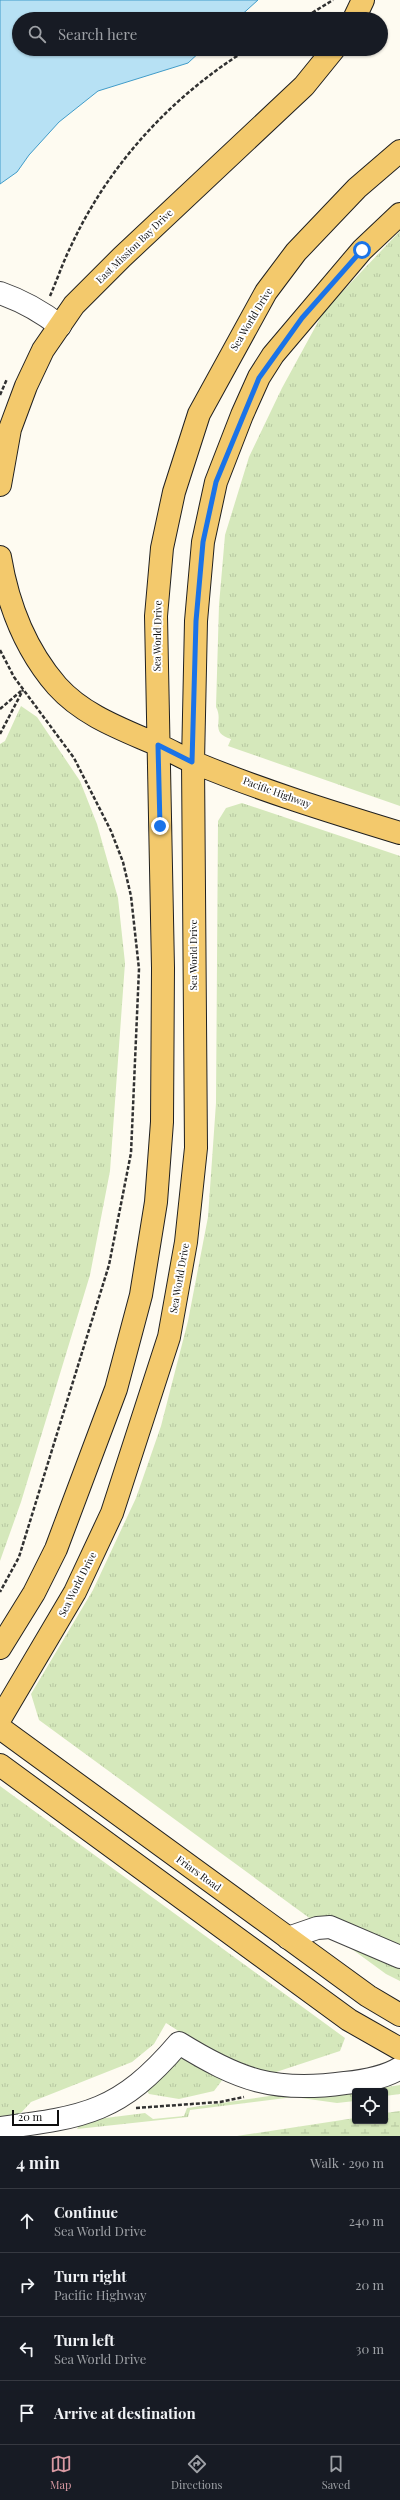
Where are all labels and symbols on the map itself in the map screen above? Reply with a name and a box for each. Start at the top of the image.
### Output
street label: East Mission Bay Drive [93,206,175,286]
route start [353,241,371,259]
street label: Sea World Drive [227,285,275,353]
street label: Sea World Drive [149,600,165,672]
street label: Pacific Highway [241,773,313,811]
route end [151,817,169,835]
street label: Sea World Drive [186,919,200,991]
street label: Sea World Drive [166,1242,192,1314]
street label: Sea World Drive [55,1549,99,1619]
street label: Friars Road [174,1852,224,1894]
scale bar [12,2108,59,2127]

